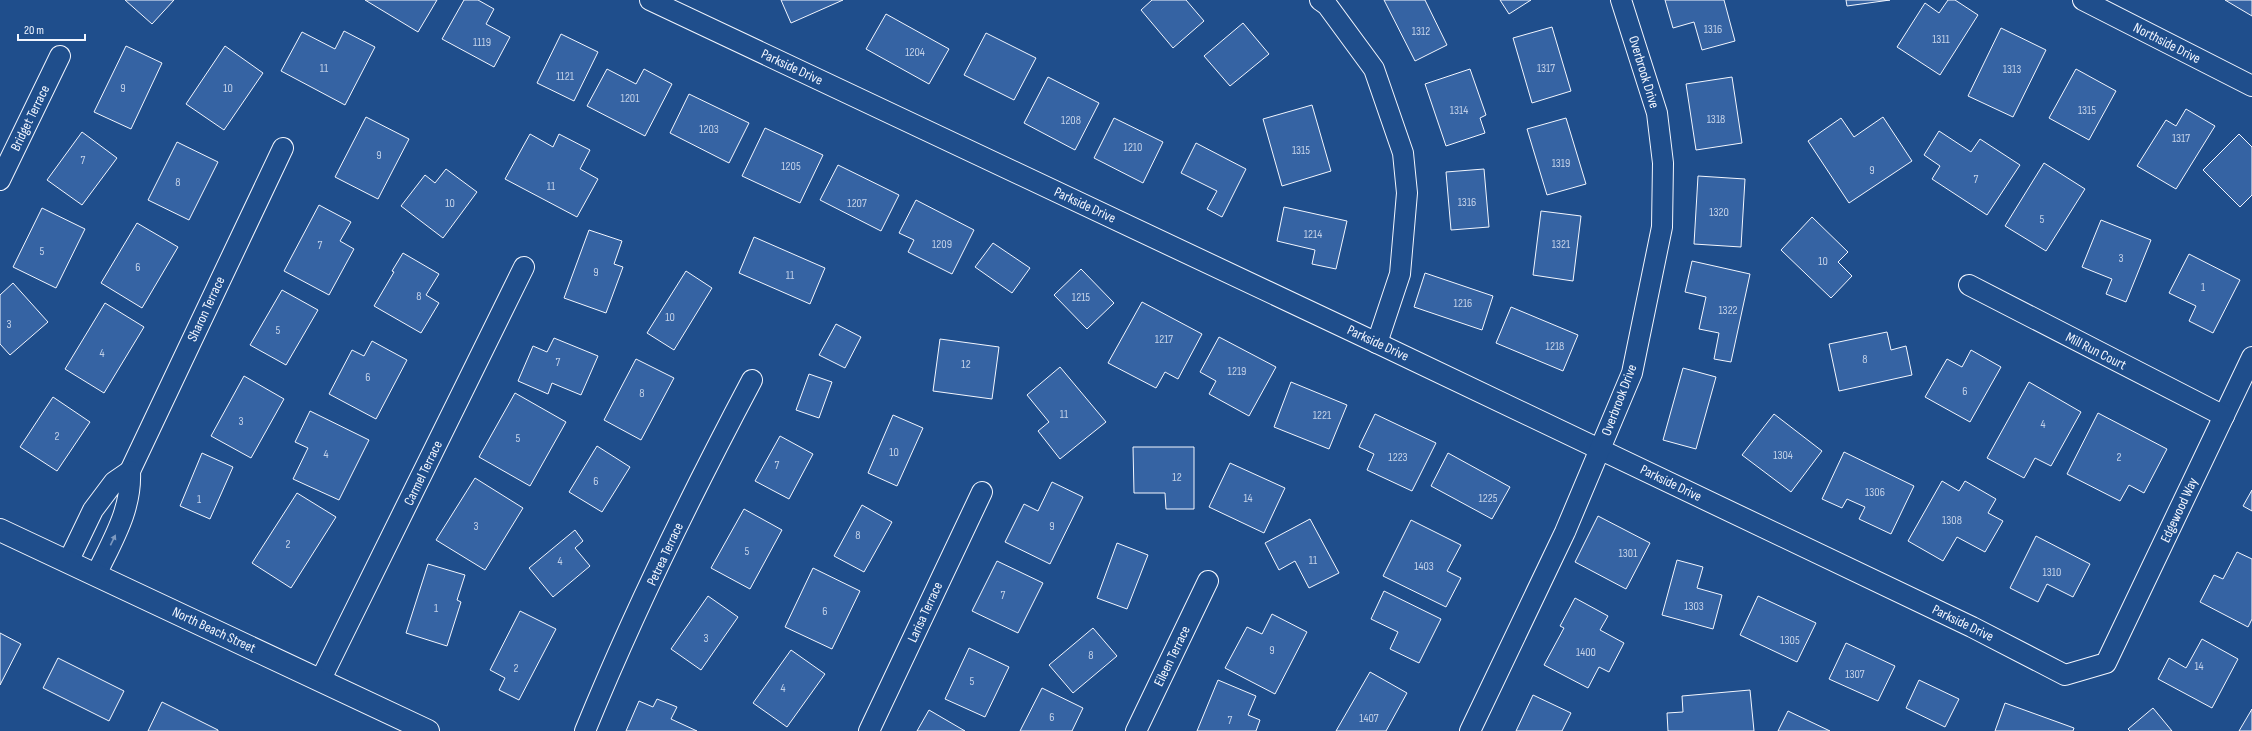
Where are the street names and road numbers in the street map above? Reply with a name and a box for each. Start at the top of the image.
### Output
street label: Northside Drive [2131,19,2203,67]
street label: Overbrook Drive [1625,34,1663,110]
street label: Parkside Drive [758,45,826,89]
street label: Bridget Terrace [7,82,53,154]
street label: Parkside Drive [1051,183,1119,227]
street label: Sharon Terrace [184,274,228,344]
street label: Parkside Drive [1344,321,1412,365]
street label: Mill Run Court [2063,329,2129,373]
street label: Overbrook Drive [1598,362,1640,438]
street label: Carmel Terrace [400,438,446,508]
street label: Parkside Drive [1638,461,1704,505]
street label: Edgewood Way [2157,474,2202,545]
street label: Petrea Terrace [643,520,687,588]
street label: Larisa Terrace [904,579,946,645]
street label: Parkside Drive [1930,601,1996,645]
street label: North Beach Street [170,603,258,657]
street label: Eileen Terrace [1150,623,1194,689]

